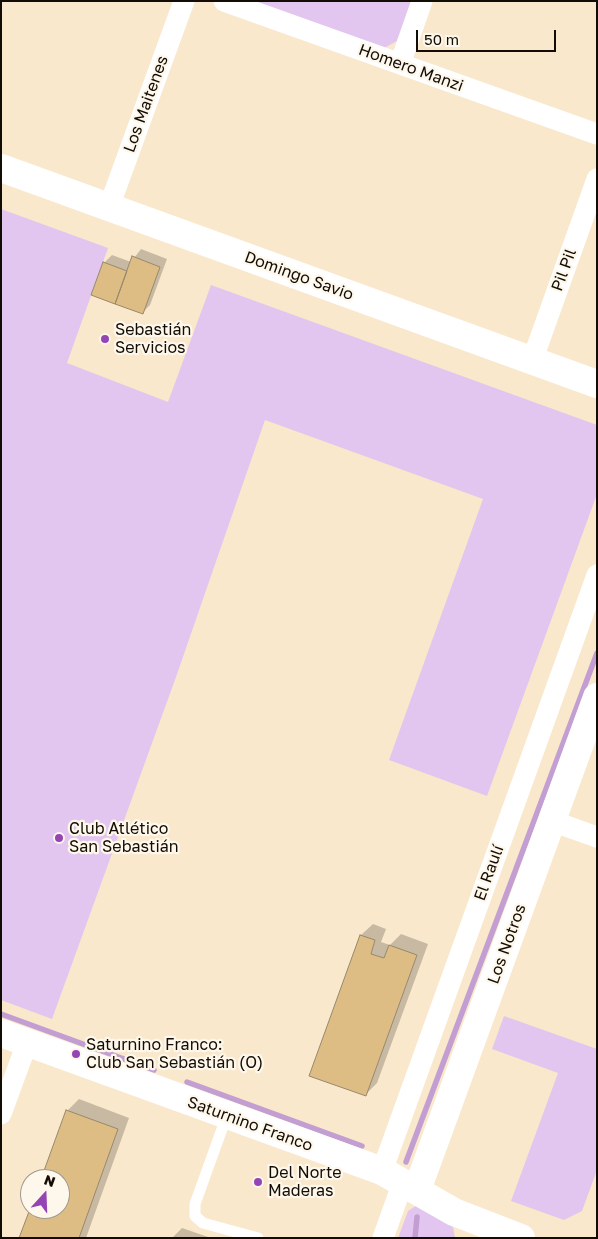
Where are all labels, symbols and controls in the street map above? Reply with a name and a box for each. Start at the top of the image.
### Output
scale bar [418,20,558,52]
text: 50 m [424,30,459,48]
street label: Homero Manzi [356,40,466,96]
street label: Los Maitenes [120,53,172,155]
street label: Pil Pil [547,246,581,294]
street label: Domingo Savio [242,247,356,305]
place label: Sebastián Servicios [115,320,191,358]
marker: Sebastián Servicios [99,333,111,345]
place label: Club Atlético San Sebastián [69,819,179,857]
marker: Club Atlético San Sebastián [53,832,65,844]
street label: El Raulí [470,843,508,903]
street label: Los Notros [484,902,530,986]
place label: Saturnino Franco: Club San Sebastián (O) [86,1035,263,1073]
marker: Saturnino Franco: Club San Sebastián (O) [70,1048,82,1060]
street label: Saturnino Franco [185,1092,315,1156]
place label: Del Norte Maderas [268,1163,342,1201]
north arrow [20,1169,70,1219]
text: N [42,1171,58,1190]
marker: Del Norte Maderas [252,1176,264,1188]

